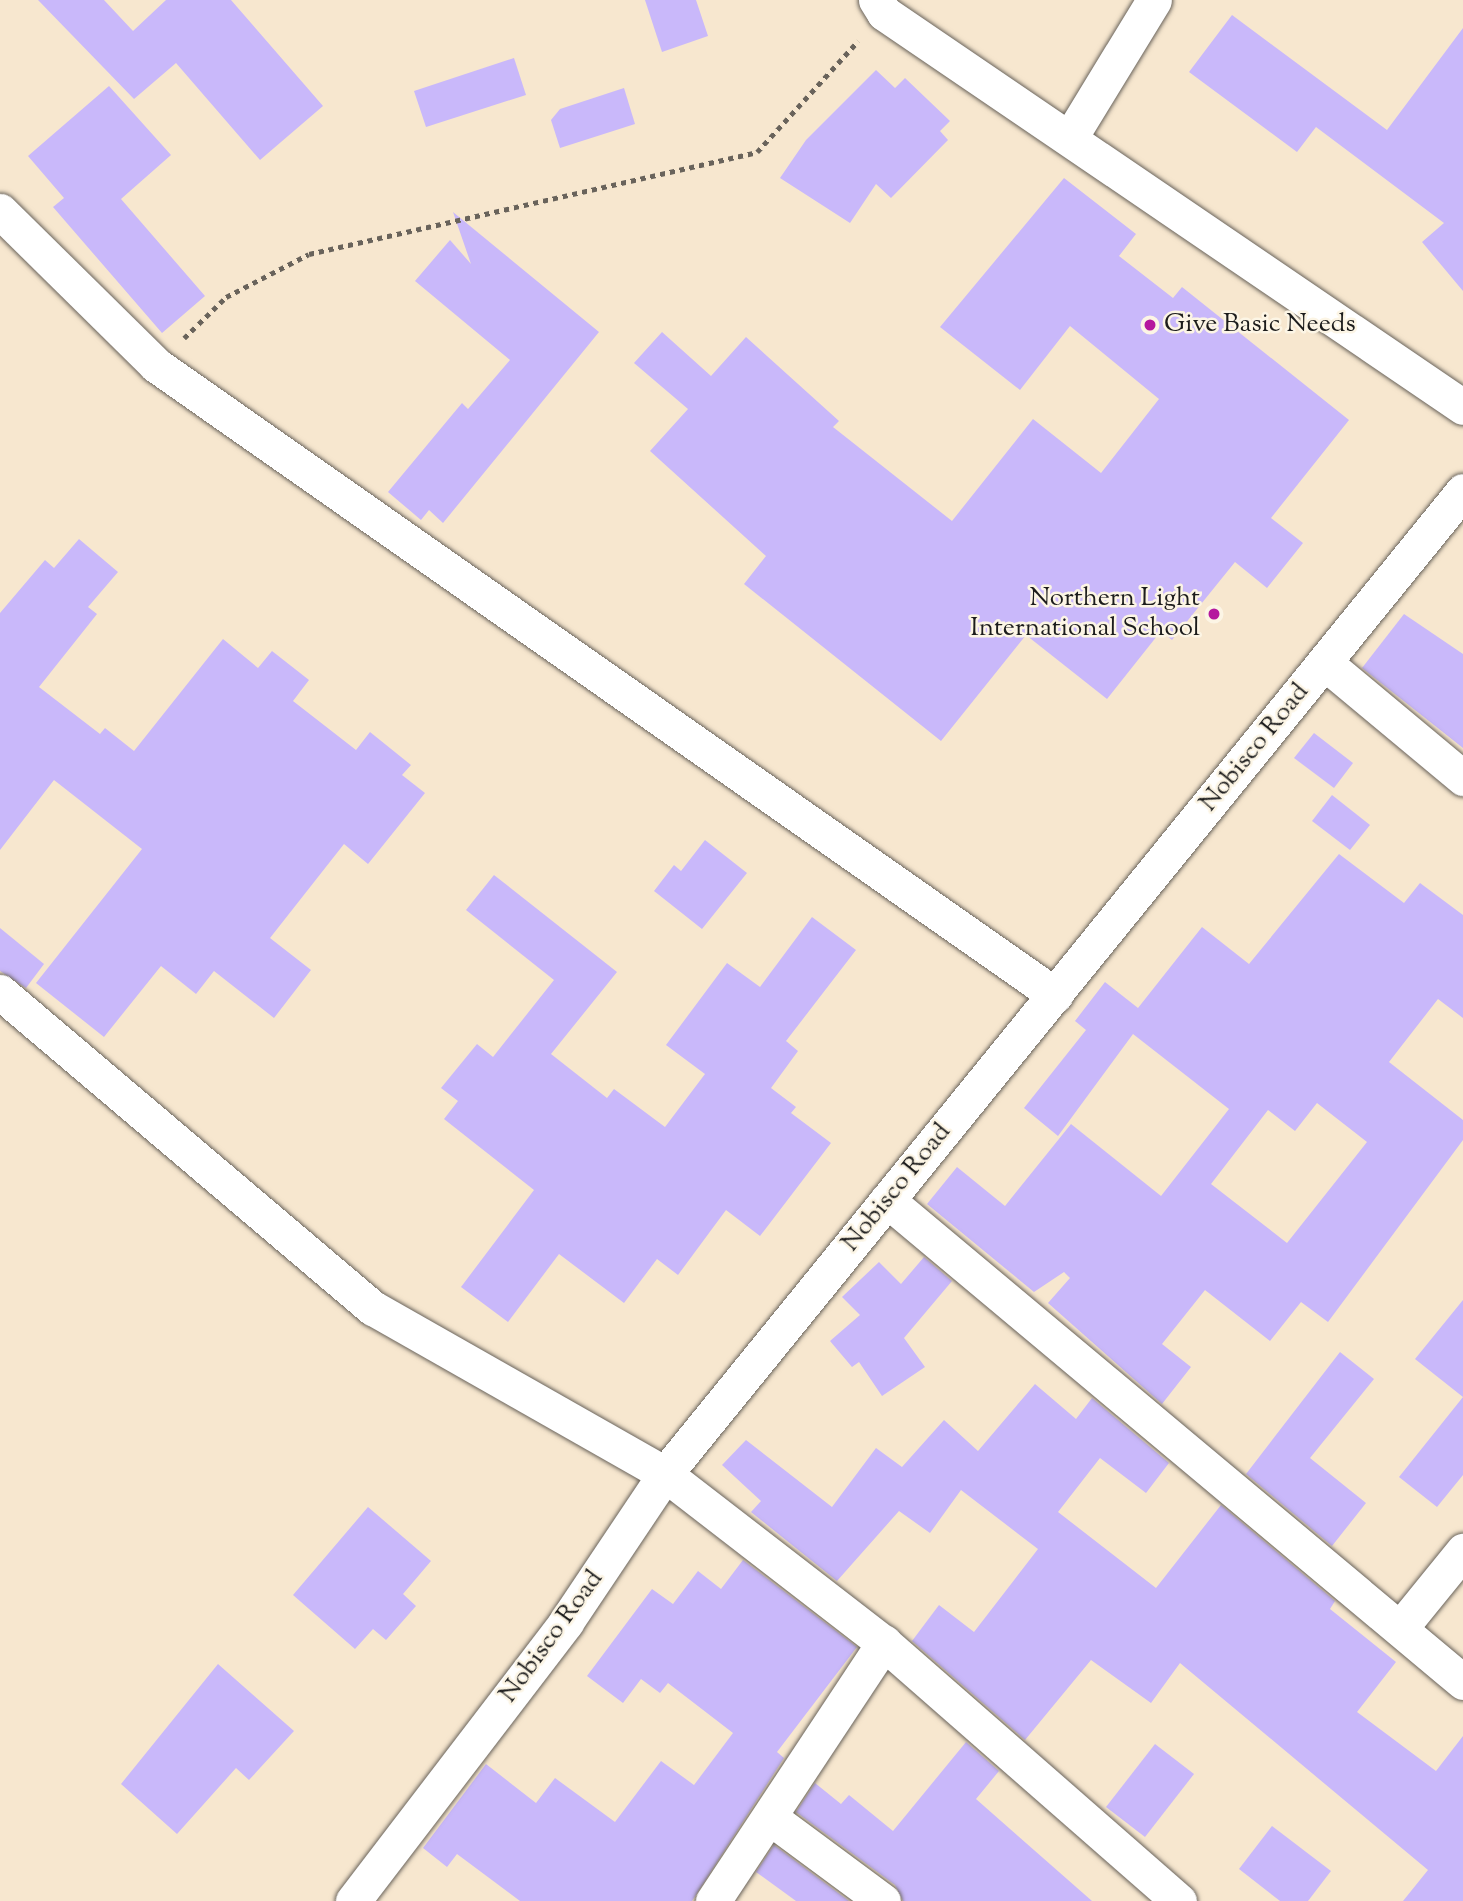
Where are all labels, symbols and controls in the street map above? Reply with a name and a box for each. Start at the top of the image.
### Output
place label: Give Basic Needs [1164,309,1356,341]
marker: Give Basic Needs [1142,317,1158,333]
place label: Northern Light International School [970,583,1200,644]
marker: Northern Light International School [1206,606,1222,622]
street label: Nobisco Road [1194,678,1316,818]
street label: Nobisco Road [836,1118,958,1258]
street label: Nobisco Road [493,1565,611,1709]

